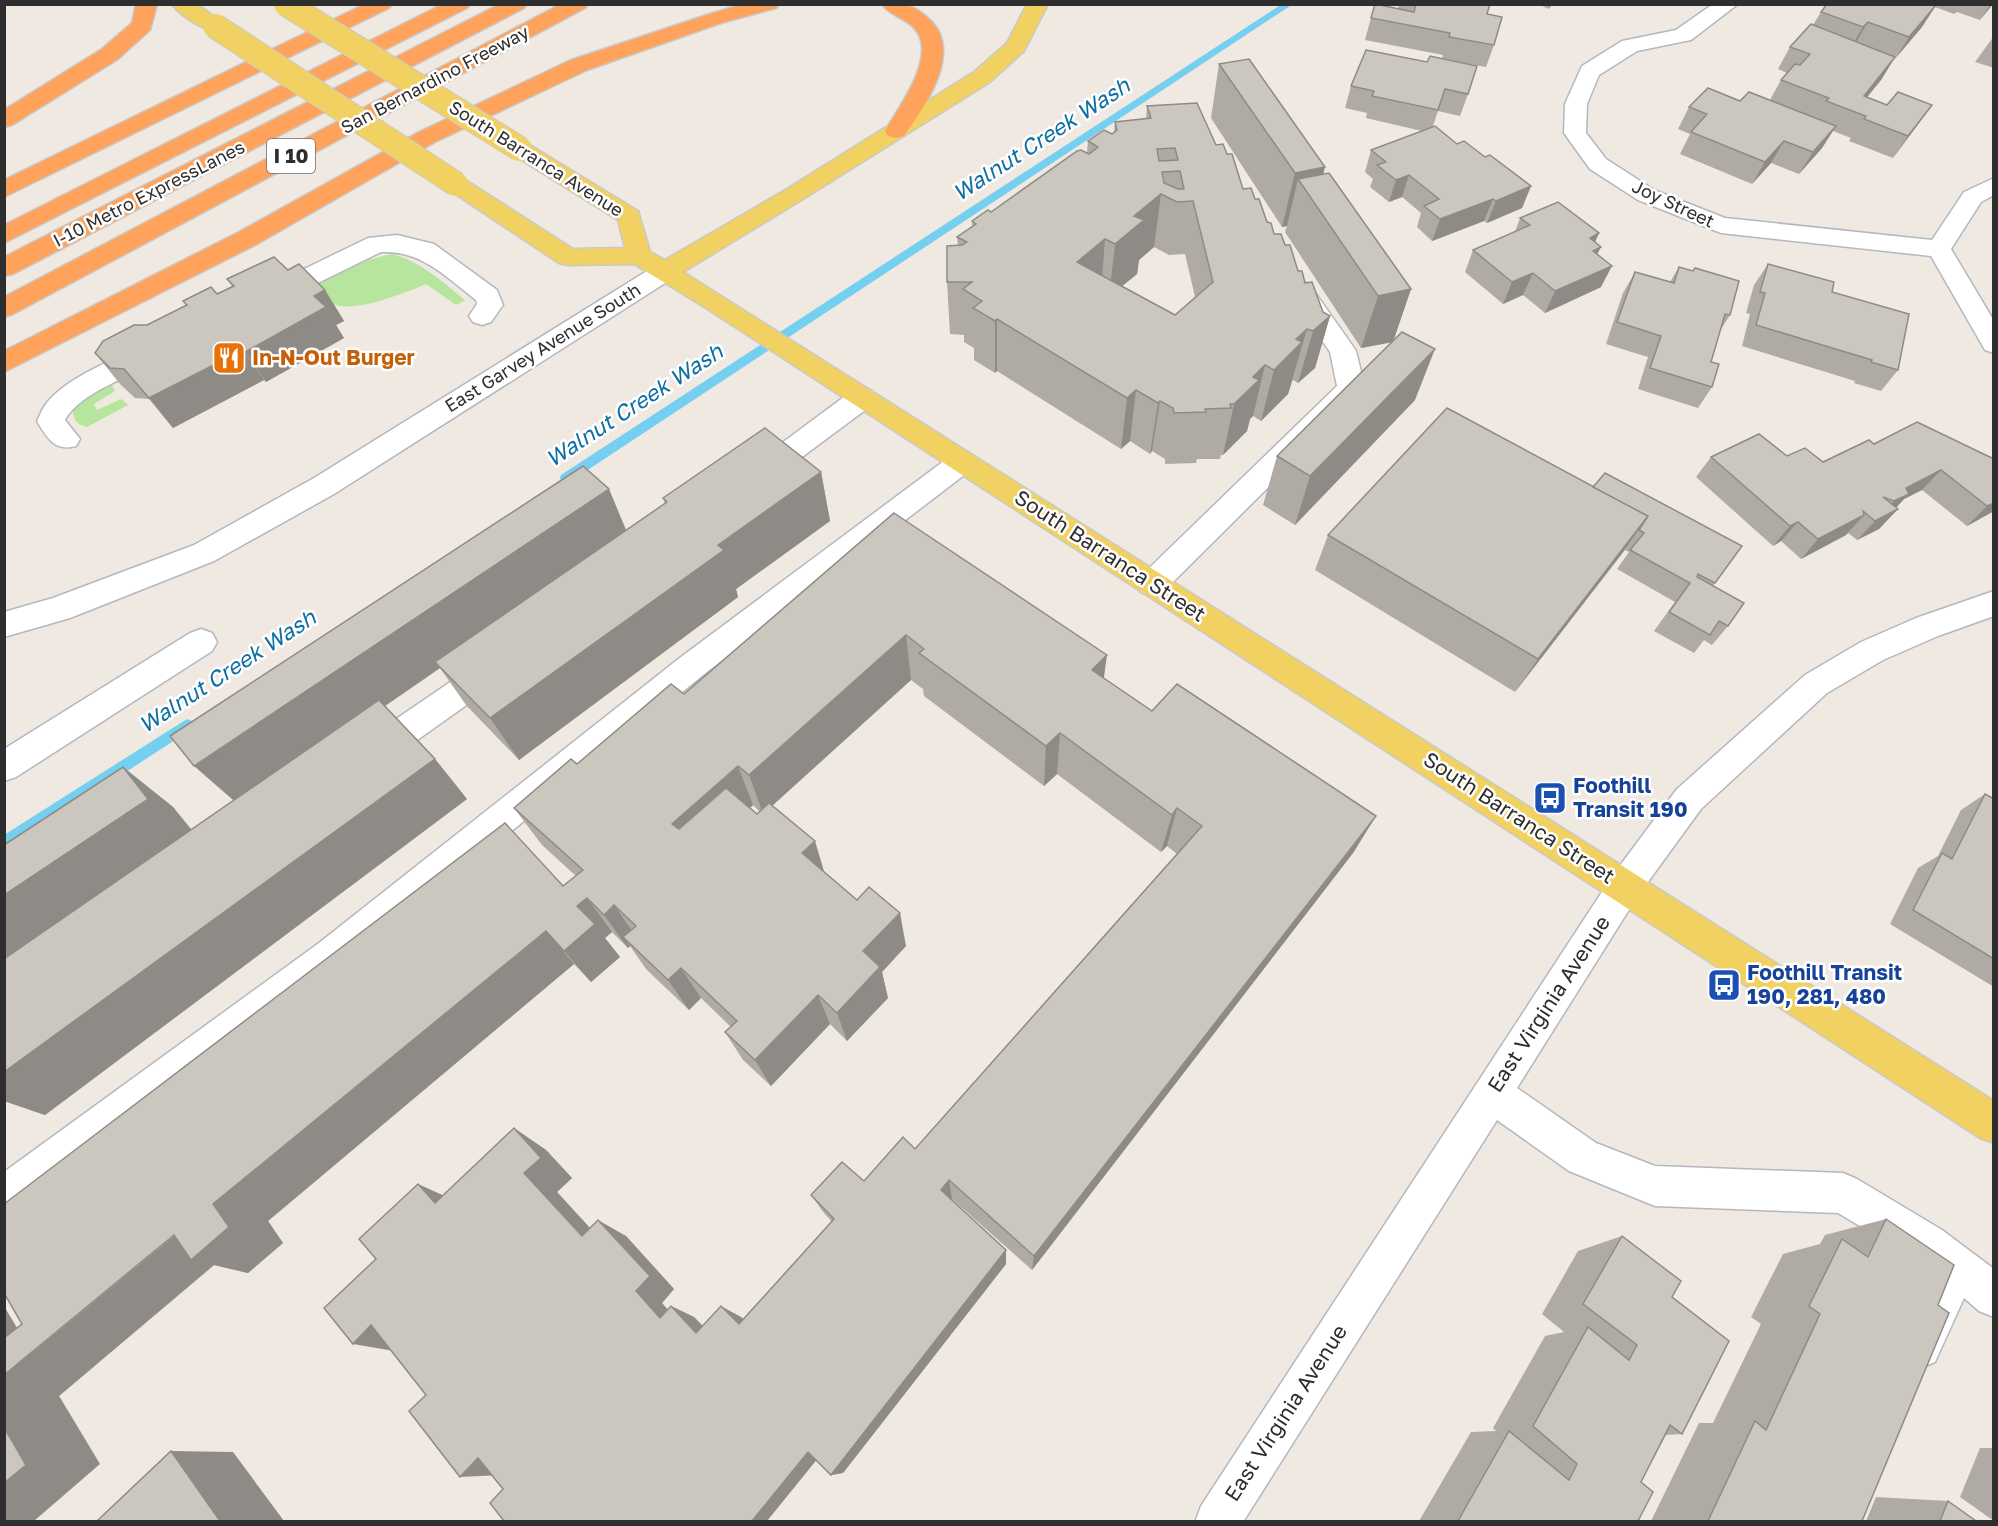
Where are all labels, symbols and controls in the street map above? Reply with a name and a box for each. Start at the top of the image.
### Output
street label: San Bernardino Freeway [337,20,532,138]
water label: Walnut Creek Wash [947,71,1135,206]
street label: South Barranca Avenue [445,95,628,221]
street label: I-10 Metro ExpressLanes [49,135,248,251]
road number: I 10 [267,139,315,173]
street label: Joy Street [1629,174,1718,232]
street label: East Garvey Avenue South [441,278,644,417]
water label: Walnut Creek Wash [540,337,728,472]
restaurant icon: In-N-Out Burger [211,340,247,376]
place label: In-N-Out Burger [252,344,415,370]
street label: South Barranca Street [1010,484,1211,627]
water label: Walnut Creek Wash [133,603,321,738]
street label: South Barranca Street [1419,746,1620,889]
place label: Foothill Transit 190 [1573,772,1688,822]
bus stop icon: Foothill Transit 190 [1532,780,1568,816]
street label: East Virginia Avenue [1481,910,1615,1097]
place label: Foothill Transit 190, 281, 480 [1747,959,1902,1009]
bus stop icon: Foothill Transit 190, 281, 480 [1706,967,1742,1003]
street label: East Virginia Avenue [1218,1319,1352,1506]

